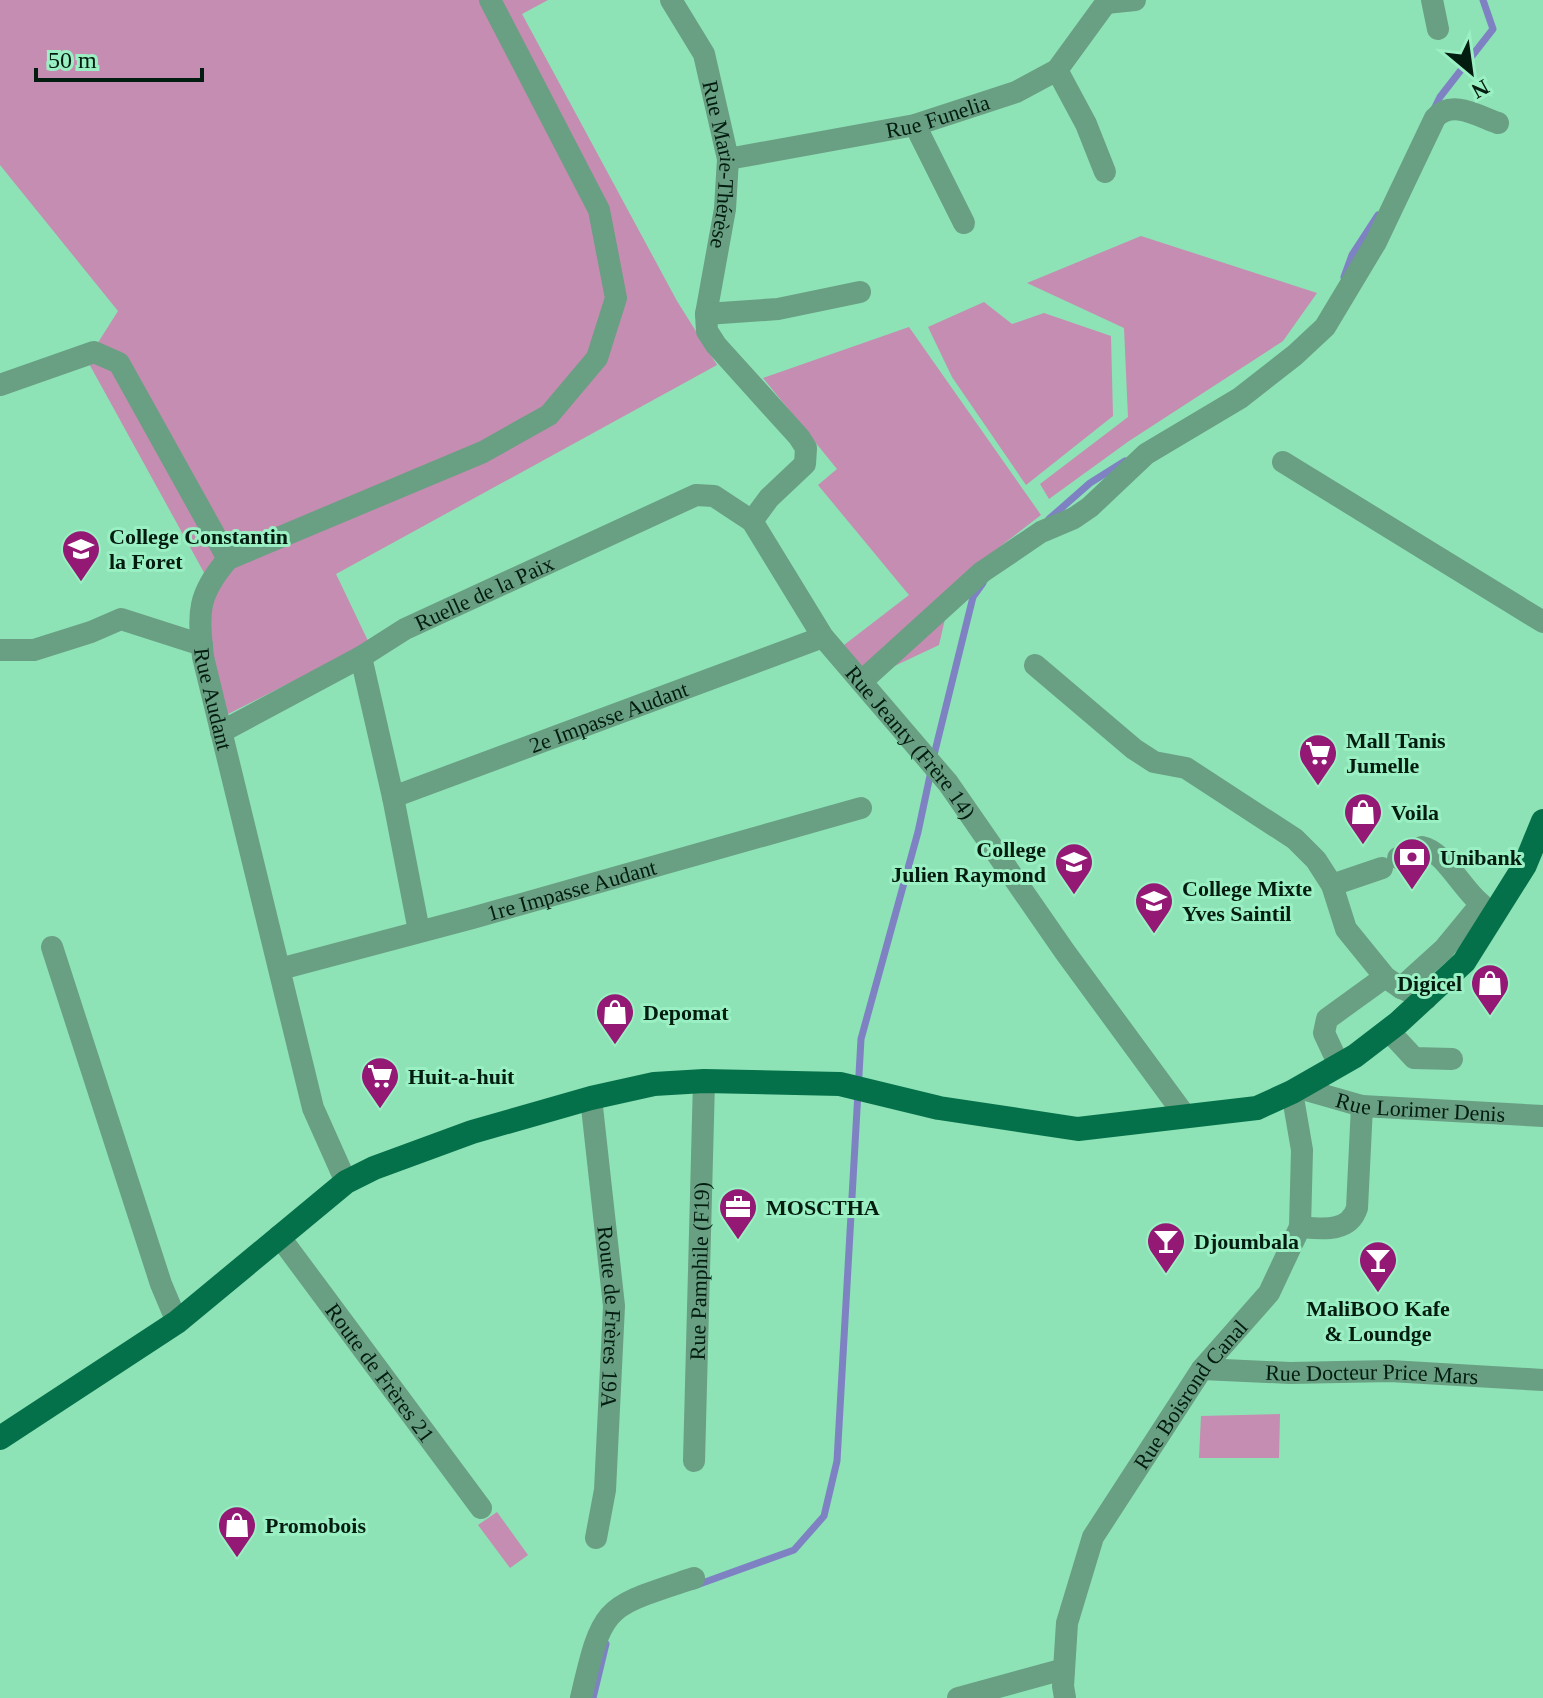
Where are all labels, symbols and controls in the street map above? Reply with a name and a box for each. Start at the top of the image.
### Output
scale bar [36,32,202,82]
north arrow [1431,32,1511,112]
text: 50 m [48,47,97,73]
text: N [1467,74,1493,104]
street label: Rue Marie-Thérèse [697,78,740,251]
street label: Rue Funelia [884,89,993,143]
place label: College Constantin la Foret [109,524,288,574]
school or university icon: College Constantin la Foret [60,528,102,583]
street label: Ruelle de la Paix [411,550,558,636]
street label: Rue Audant [189,646,237,753]
street label: Rue Jeanty (Frère 14) [840,661,981,824]
street label: 2e Impasse Audant [526,676,692,758]
place label: Mall Tanis Jumelle [1346,728,1446,778]
supermarket icon: Mall Tanis Jumelle [1297,732,1339,787]
shop icon: Voila [1342,791,1384,846]
place label: Voila [1391,800,1439,825]
bank icon: Unibank [1391,836,1433,891]
place label: College Julien Raymond [891,837,1046,887]
school or university icon: College Julien Raymond [1053,841,1095,896]
place label: Unibank [1440,845,1523,870]
street label: 1re Impasse Audant [484,855,659,926]
place label: College Mixte Yves Saintil [1182,876,1312,926]
school or university icon: College Mixte Yves Saintil [1133,880,1175,935]
shop icon: Digicel [1469,962,1511,1017]
place label: Digicel [1397,971,1462,996]
shop icon: Depomat [594,991,636,1046]
place label: Depomat [643,1000,729,1025]
supermarket icon: Huit-a-huit [359,1055,401,1110]
place label: Huit-a-huit [408,1064,515,1089]
street label: Rue Lorimer Denis [1333,1087,1506,1127]
street label: Rue Pamphile (F19) [685,1182,714,1361]
office icon: MOSCTHA [717,1186,759,1241]
place label: MOSCTHA [766,1195,880,1220]
bar icon: Djoumbala [1145,1220,1187,1275]
street label: Route de Frères 19A [592,1225,626,1409]
place label: Djoumbala [1194,1229,1299,1254]
bar icon: MaliBOO Kafe & Loundge [1357,1239,1399,1294]
place label: MaliBOO Kafe & Loundge [1306,1296,1450,1346]
street label: Route de Frères 21 [320,1298,440,1447]
street label: Rue Boisrond Canal [1128,1315,1253,1474]
street label: Rue Docteur Price Mars [1265,1359,1479,1389]
shop icon: Promobois [216,1504,258,1559]
place label: Promobois [265,1513,366,1538]

